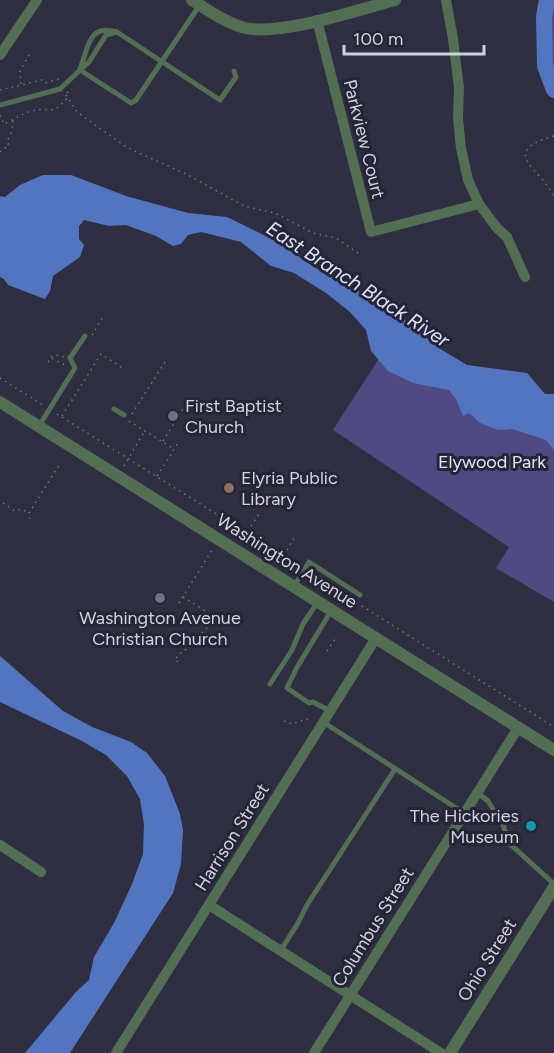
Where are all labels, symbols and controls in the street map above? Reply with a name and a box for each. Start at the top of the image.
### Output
scale bar [344,18,484,56]
text: 100 m [353,28,403,50]
street label: Parkview Court [339,77,390,201]
water label: East Branch Black River [262,216,455,353]
place label: First Baptist Church [185,395,282,438]
marker: First Baptist Church [166,409,180,423]
park label: Elywood Park [438,451,546,473]
place label: Elyria Public Library [241,467,338,510]
marker: Elyria Public Library [222,481,236,495]
street label: Washington Avenue [213,509,361,613]
marker: Washington Avenue Christian Church [153,591,167,605]
place label: Washington Avenue Christian Church [79,607,241,650]
street label: Harrison Street [190,779,274,895]
place label: The Hickories Museum [410,805,519,848]
marker: The Hickories Museum [524,819,538,833]
street label: Columbus Street [327,863,419,991]
street label: Ohio Street [453,914,521,1005]

